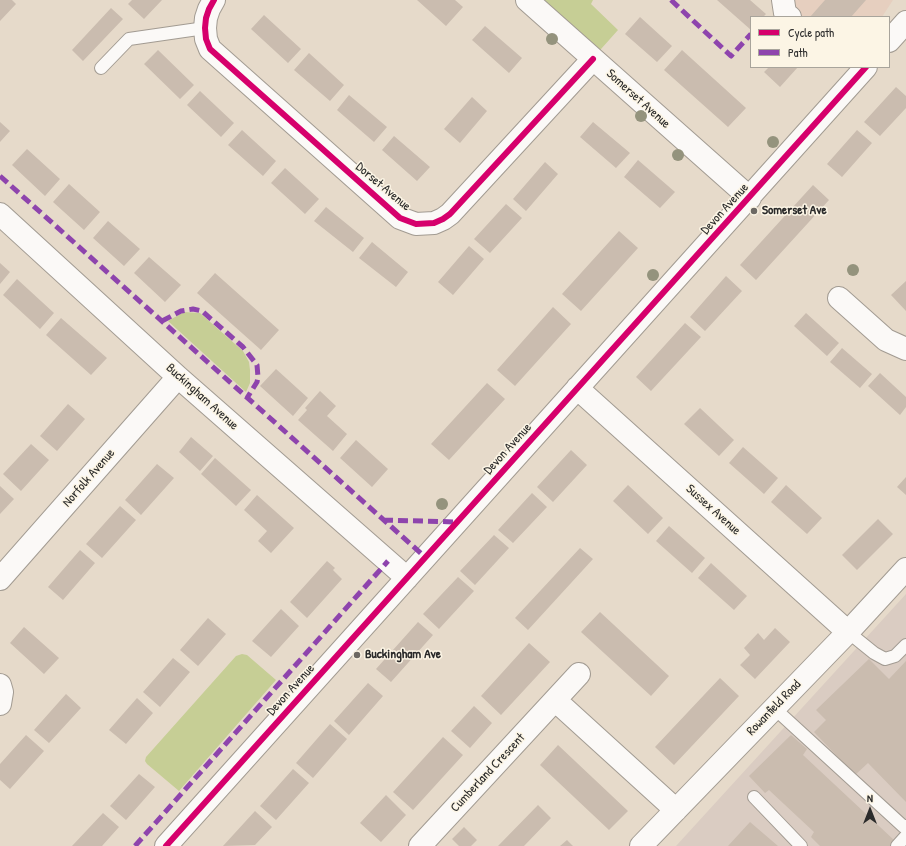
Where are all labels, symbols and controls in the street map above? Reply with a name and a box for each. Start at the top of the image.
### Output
legend [750,16,890,68]
text: Cycle path [788,24,834,41]
text: Path [788,44,808,61]
street label: Somerset Avenue [603,66,673,132]
street label: Dorset Avenue [352,159,414,215]
street label: Devon Avenue [698,180,752,238]
place label: Somerset Ave [762,203,827,219]
marker: Somerset Ave [749,206,759,216]
street label: Buckingham Avenue [163,360,241,434]
street label: Devon Avenue [481,420,535,478]
street label: Norfolk Avenue [60,446,118,510]
street label: Sussex Avenue [682,481,744,539]
place label: Buckingham Ave [365,647,441,663]
marker: Buckingham Ave [352,650,362,660]
street label: Devon Avenue [264,661,318,719]
street label: Rowanfield Road [744,677,804,739]
street label: Cumberland Crescent [447,730,529,816]
north arrow [850,790,890,830]
text: N [867,791,873,805]

